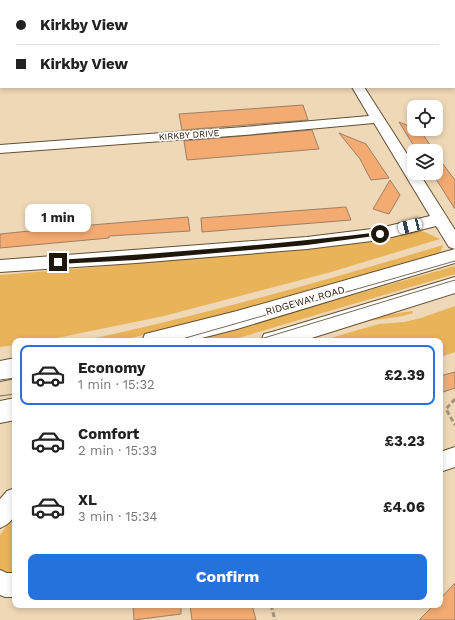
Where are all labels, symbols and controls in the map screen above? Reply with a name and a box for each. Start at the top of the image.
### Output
text: Kirkby View [40,16,128,34]
text: Kirkby View [40,55,128,73]
map controls [407,100,443,180]
button: locate [407,100,443,136]
street label: KIRKBY DRIVE [158,128,220,142]
button: layers [407,144,443,180]
callout: 1 min [25,204,91,232]
text: 1 min [41,210,75,225]
car [397,217,423,235]
route start [371,225,389,243]
route end [49,253,67,271]
street label: RIDGEWAY ROAD [264,284,346,317]
icon: car [30,357,66,393]
text: Economy [78,359,145,377]
text: £2.39 [384,366,425,384]
text: 1 min · 15:32 [78,377,155,392]
icon: car [30,423,66,459]
text: Comfort [78,425,139,443]
text: £3.23 [385,432,425,450]
text: 2 min · 15:33 [78,443,157,458]
icon: car [30,489,66,525]
text: XL [78,491,97,509]
text: £4.06 [383,498,425,516]
text: 3 min · 15:34 [78,509,157,524]
button: Confirm [28,554,427,600]

